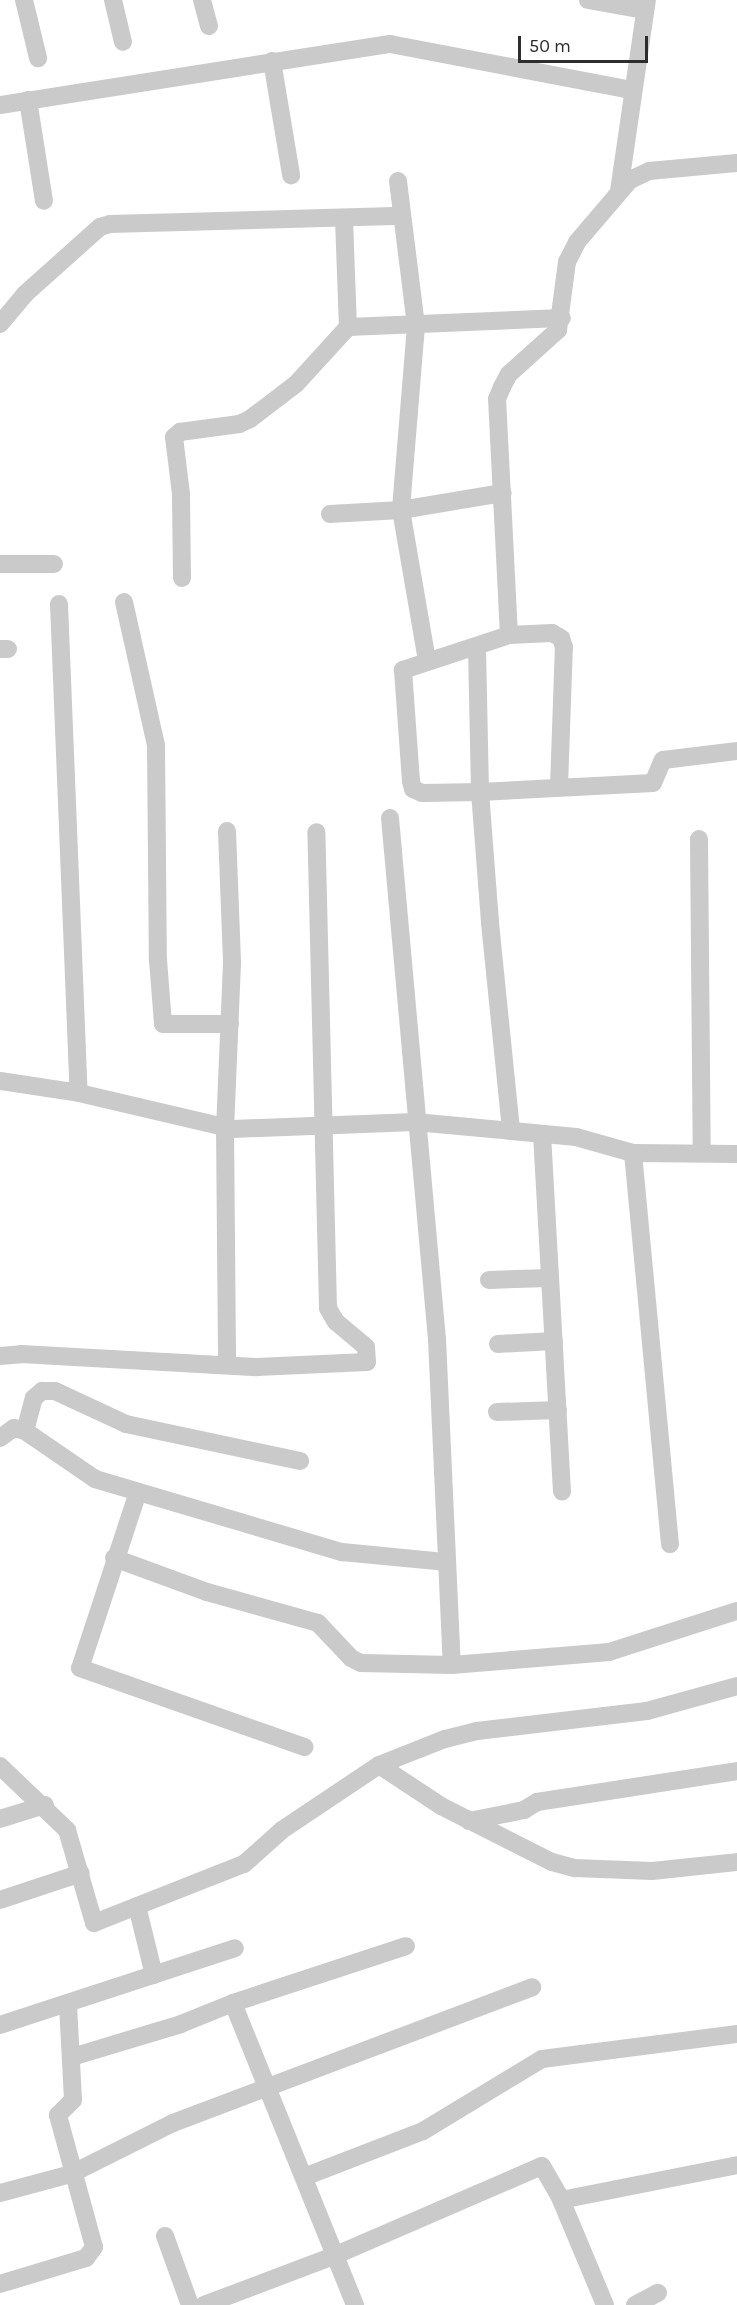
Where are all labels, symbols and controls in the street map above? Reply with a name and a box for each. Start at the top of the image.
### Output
scale bar [521,24,652,62]
text: 50 m [529,35,571,57]

